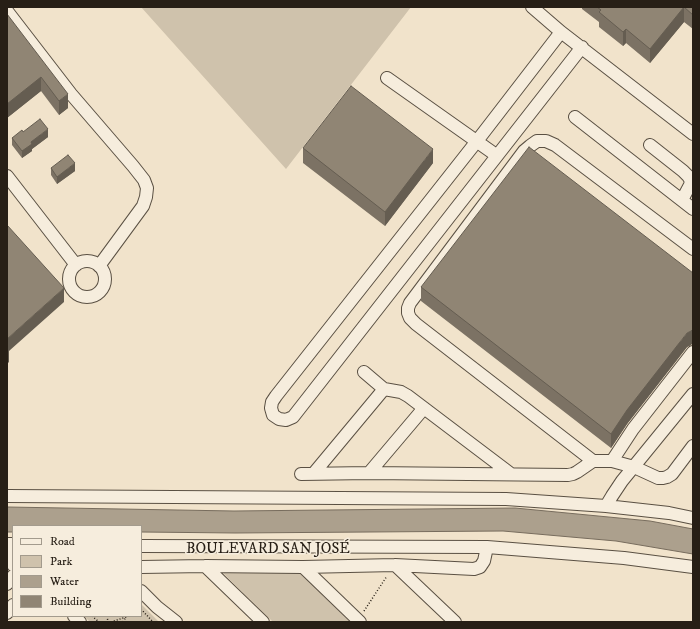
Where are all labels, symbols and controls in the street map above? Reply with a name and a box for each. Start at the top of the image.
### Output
legend [12,525,142,617]
text: Road [50,534,75,549]
street label: BOULEVARD SAN JOSÉ [186,541,350,559]
text: Park [50,554,72,569]
text: Water [50,574,79,589]
text: Building [50,594,91,609]

